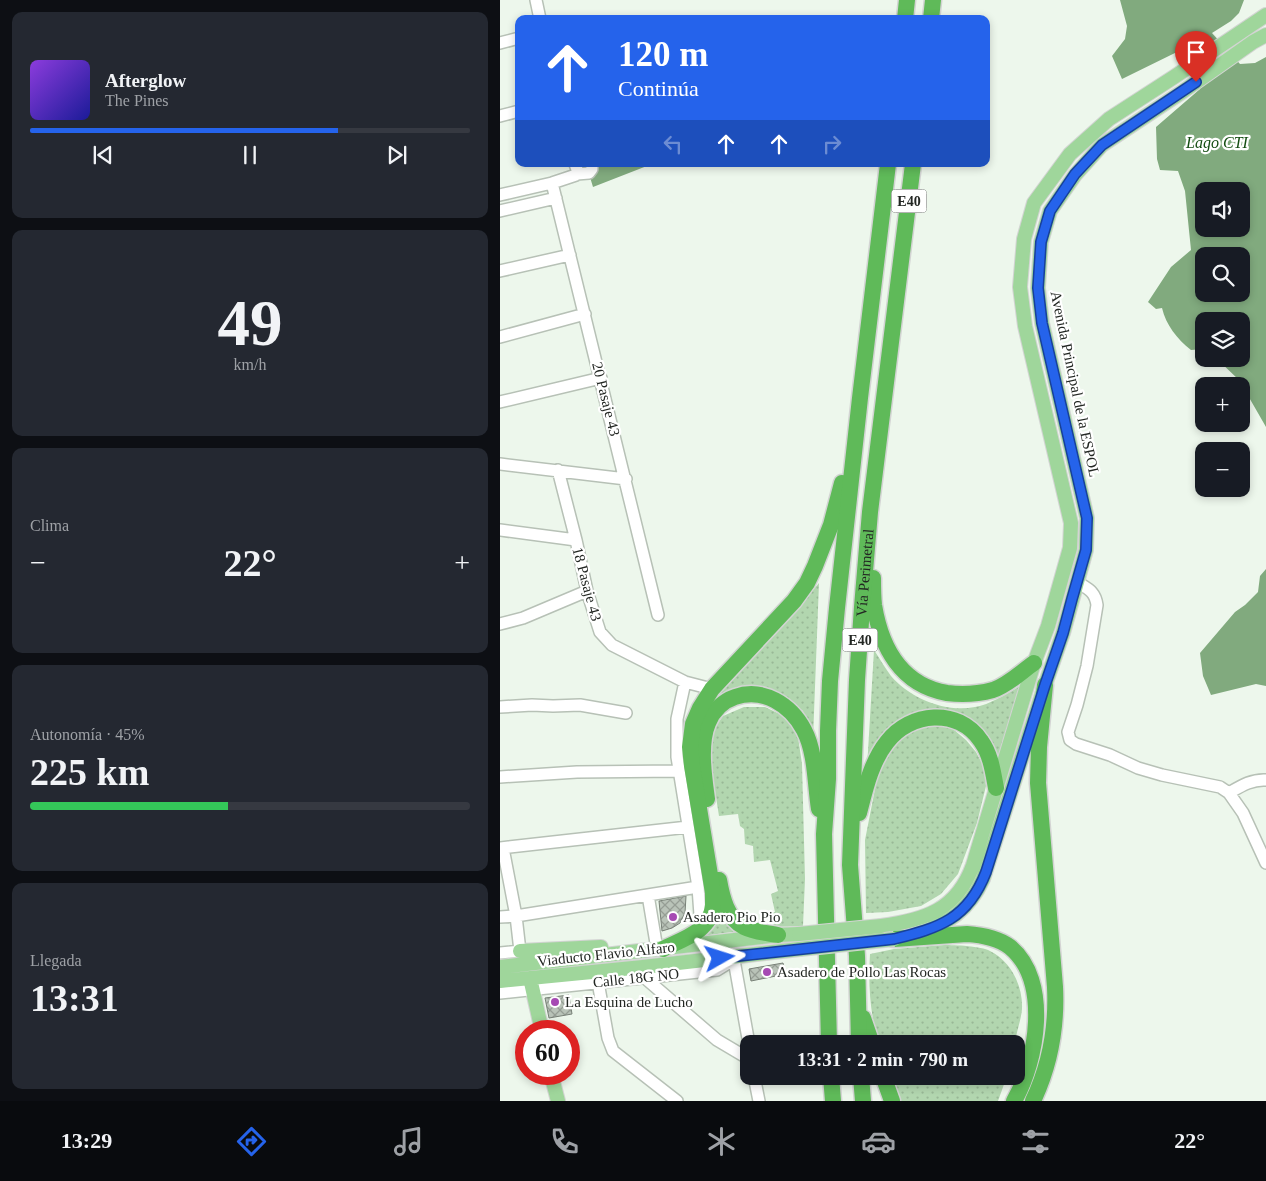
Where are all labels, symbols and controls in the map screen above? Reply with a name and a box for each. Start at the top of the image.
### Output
pin [1175,31,1217,82]
icon: ahead [535,35,600,100]
text: 120 m [618,35,708,74]
icon: arrive [1182,38,1210,66]
text: Afterglow [105,70,186,91]
text: Continúa [618,76,699,101]
text: The Pines [105,92,169,109]
icon: left [659,130,687,158]
icon: ahead [712,130,740,158]
icon: ahead [765,130,793,158]
icon: right [818,130,846,158]
water label: Lago CTI [1185,134,1249,152]
icon: previous [89,141,117,169]
icon: pause [236,141,264,169]
icon: next [383,141,411,169]
map controls [1195,182,1250,497]
button: sound [1195,182,1250,237]
road number: E40 [892,190,926,212]
button: search [1195,247,1250,302]
text: 49 [218,287,283,359]
street label: Avenida Principal de la ESPOL [1047,290,1103,478]
button: layers [1195,312,1250,367]
text: km/h [234,356,266,373]
street label: 20 Pasaje 43 [589,360,623,438]
button: + [1195,377,1250,432]
button: − [1195,442,1250,497]
text: Clima [30,517,69,534]
street label: Vía Perimetral [853,528,877,617]
text: 22° [223,542,277,584]
street label: 18 Pasaje 43 [569,545,605,623]
text: − [30,547,46,578]
text: + [454,547,470,578]
road number: E40 [842,628,878,652]
text: Autonomía · 45% [30,726,145,743]
text: 225 km [30,751,149,793]
place label: Asadero Pio Pio [683,909,781,925]
marker: Asadero Pio Pio [667,911,679,923]
position arrow [693,931,745,983]
street label: Viaducto Flavio Alfaro [536,939,676,969]
text: Llegada [30,952,82,969]
place label: Asadero de Pollo Las Rocas [777,964,946,980]
street label: Calle 18G NO [592,965,680,990]
marker: Asadero de Pollo Las Rocas [761,966,773,978]
text: 13:31 [30,977,119,1019]
place label: La Esquina de Lucho [565,994,693,1010]
marker: La Esquina de Lucho [549,996,561,1008]
speed limit sign: 60 [515,1020,580,1085]
text: 13:31 · 2 min · 790 m [797,1049,968,1070]
icon: directions [234,1124,269,1159]
icon: music [391,1124,426,1159]
icon: phone [547,1124,582,1159]
icon: climate [704,1124,739,1159]
icon: car [861,1124,896,1159]
icon: filters [1018,1124,1053,1159]
text: 13:29 [61,1128,112,1153]
text: 22° [1174,1128,1205,1153]

